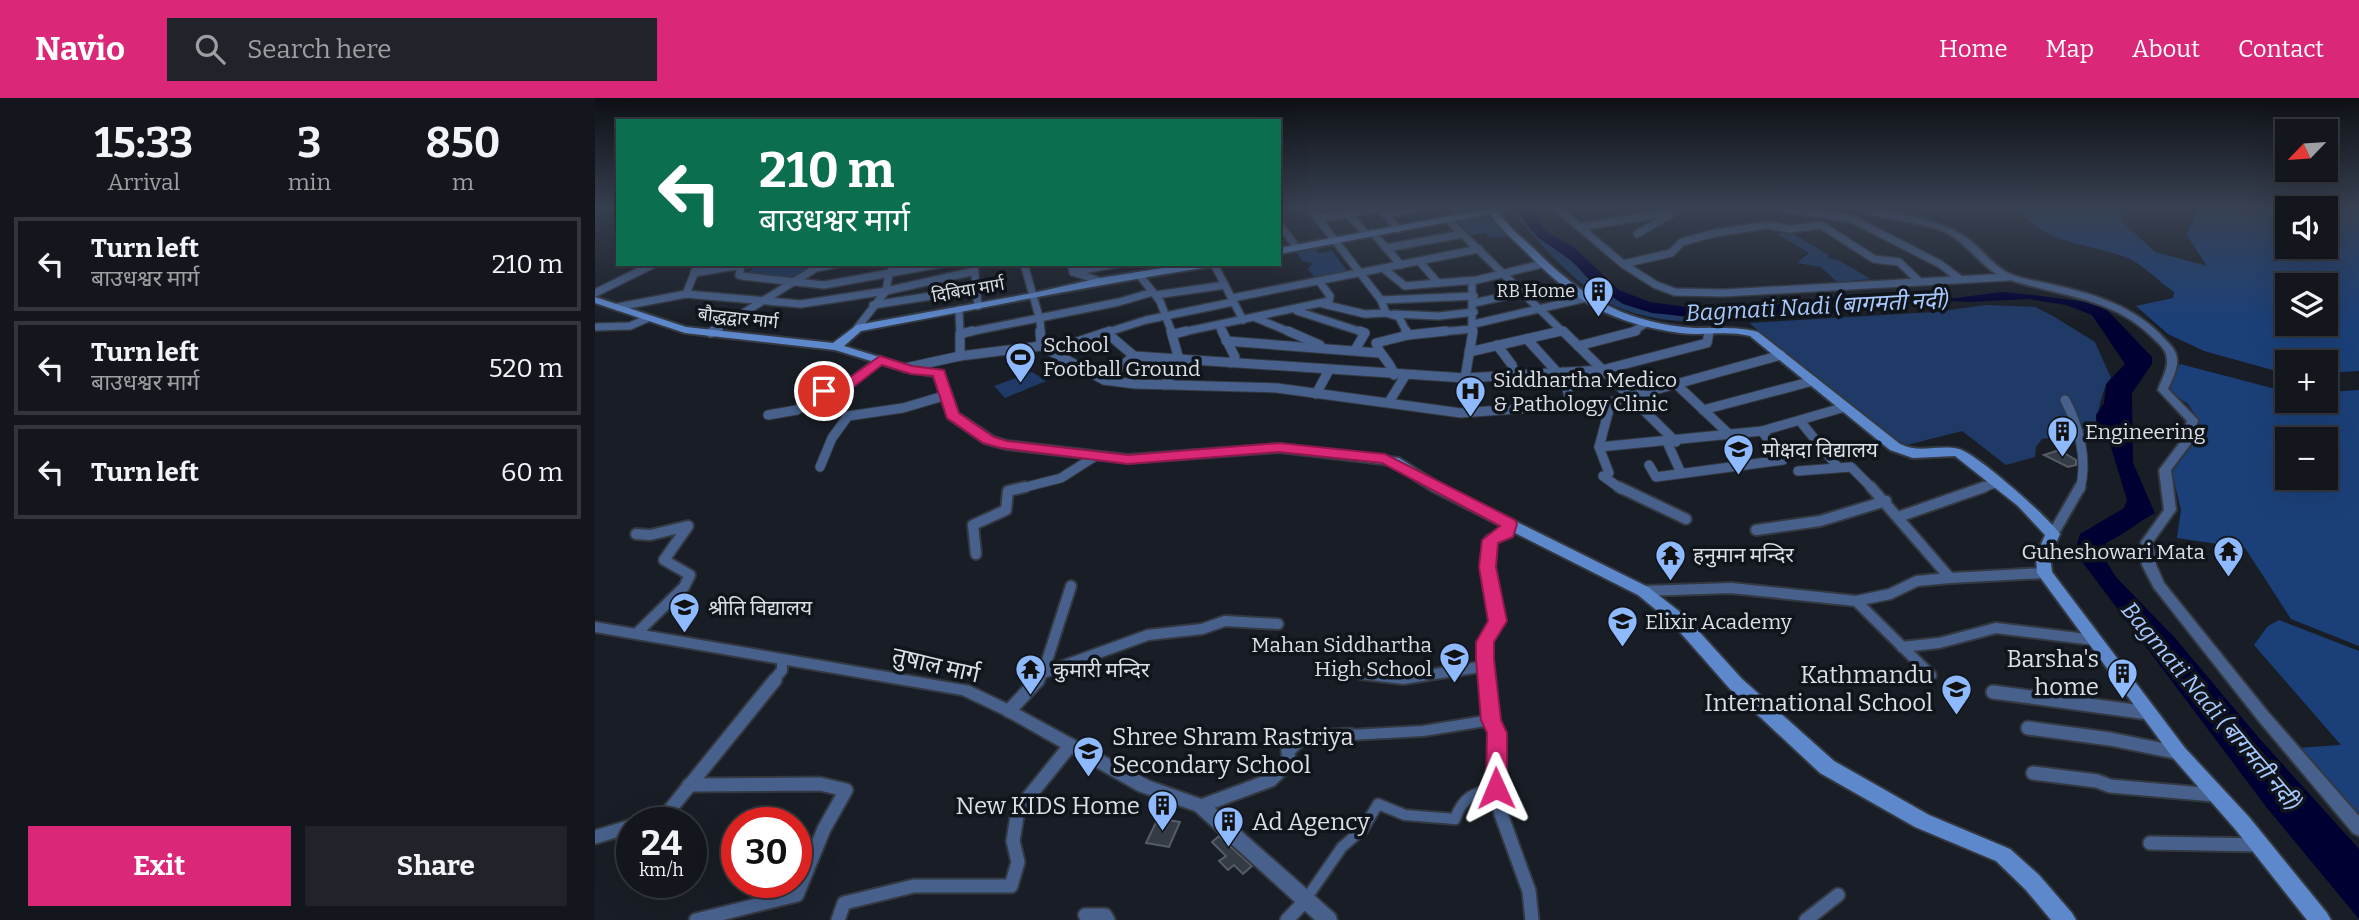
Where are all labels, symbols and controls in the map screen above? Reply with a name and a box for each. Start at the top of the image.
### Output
search box [167,18,657,81]
text: Navio [35,29,125,69]
icon: search [191,30,229,68]
text: Search here [247,34,391,65]
text: Home [1939,35,2008,63]
text: Map [2046,35,2094,63]
text: About [2132,35,2200,63]
text: Contact [2238,35,2324,63]
text: 15:33 [95,118,193,168]
text: 3 [297,118,321,168]
text: 850 [426,118,500,168]
north arrow [2275,119,2338,182]
map controls [2275,119,2338,490]
text: 210 m [759,141,894,200]
icon: left [644,147,735,238]
text: Arrival [107,168,180,196]
text: min [288,168,331,196]
text: m [452,168,474,196]
button: sound [2275,196,2338,259]
text: बाउधश्वर मार्ग [759,201,910,239]
text: Turn left [91,233,199,264]
icon: left [32,245,70,283]
text: 210 m [492,249,563,280]
text: बाउधश्वर मार्ग [91,264,199,292]
street label: दिबिया मार्ग [930,273,1007,307]
button: layers [2275,273,2338,336]
building icon: RB Home [1581,274,1615,318]
place label: RB Home [1497,280,1575,302]
water label: Bagmati Nadi (बागमती नदी) [1685,285,1949,327]
street label: बौद्धद्वार मार्ग [697,303,780,333]
place label: School Football Ground [1043,332,1200,382]
text: Turn left [91,337,199,368]
sports icon: School Football Ground [1003,340,1037,384]
icon: left [32,349,70,387]
button: + [2275,350,2338,413]
text: 520 m [489,353,563,384]
pin [794,361,854,421]
place label: Siddhartha Medico & Pathology Clinic [1493,367,1677,417]
text: बाउधश्वर मार्ग [91,368,199,396]
icon: arrive [805,372,843,410]
hospital icon: Siddhartha Medico & Pathology Clinic [1453,375,1487,419]
building icon: Engineering [2045,415,2079,459]
place label: Engineering [2085,419,2206,445]
button: − [2275,427,2338,490]
school or university icon: मोक्षदा विद्यालय [1722,433,1756,477]
place label: मोक्षदा विद्यालय [1762,437,1879,463]
icon: left [32,453,70,491]
text: Turn left [91,457,199,488]
text: 60 m [501,457,563,488]
temple icon: Guheshowari Mata [2211,535,2245,579]
temple icon: हनुमान मन्दिर [1653,538,1687,582]
place label: Guheshowari Mata [2021,539,2206,565]
place label: हनुमान मन्दिर [1693,542,1794,568]
school or university icon: श्रीति विद्यालय [668,591,702,635]
place label: श्रीति विद्यालय [708,595,813,621]
water label: Bagmati Nadi (बागमती नदी) [2116,596,2306,816]
school or university icon: Elixir Academy [1605,605,1639,649]
place label: Elixir Academy [1645,609,1793,635]
place label: Mahan Siddhartha High School [1251,632,1433,682]
school or university icon: Mahan Siddhartha High School [1438,640,1472,684]
street label: तुषाल मार्ग [889,641,983,690]
place label: Barsha's home [2007,645,2099,701]
temple icon: कुमारी मन्दिर [1013,653,1047,697]
building icon: Barsha's home [2105,656,2139,700]
place label: कुमारी मन्दिर [1053,657,1150,683]
place label: Kathmandu International School [1704,661,1933,717]
school or university icon: Kathmandu International School [1939,672,1973,716]
place label: Shree Shram Rastriya Secondary School [1112,723,1354,779]
school or university icon: Shree Shram Rastriya Secondary School [1072,734,1106,778]
position arrow [1459,751,1533,825]
building icon: New KIDS Home [1146,789,1180,833]
place label: New KIDS Home [955,792,1140,820]
building icon: Ad Agency [1212,805,1246,849]
speed limit sign: 30 [721,807,812,898]
place label: Ad Agency [1252,808,1370,836]
text: 24 [641,822,682,864]
button: Exit [28,826,291,906]
button: Share [305,826,567,906]
text: km/h [639,859,684,881]

